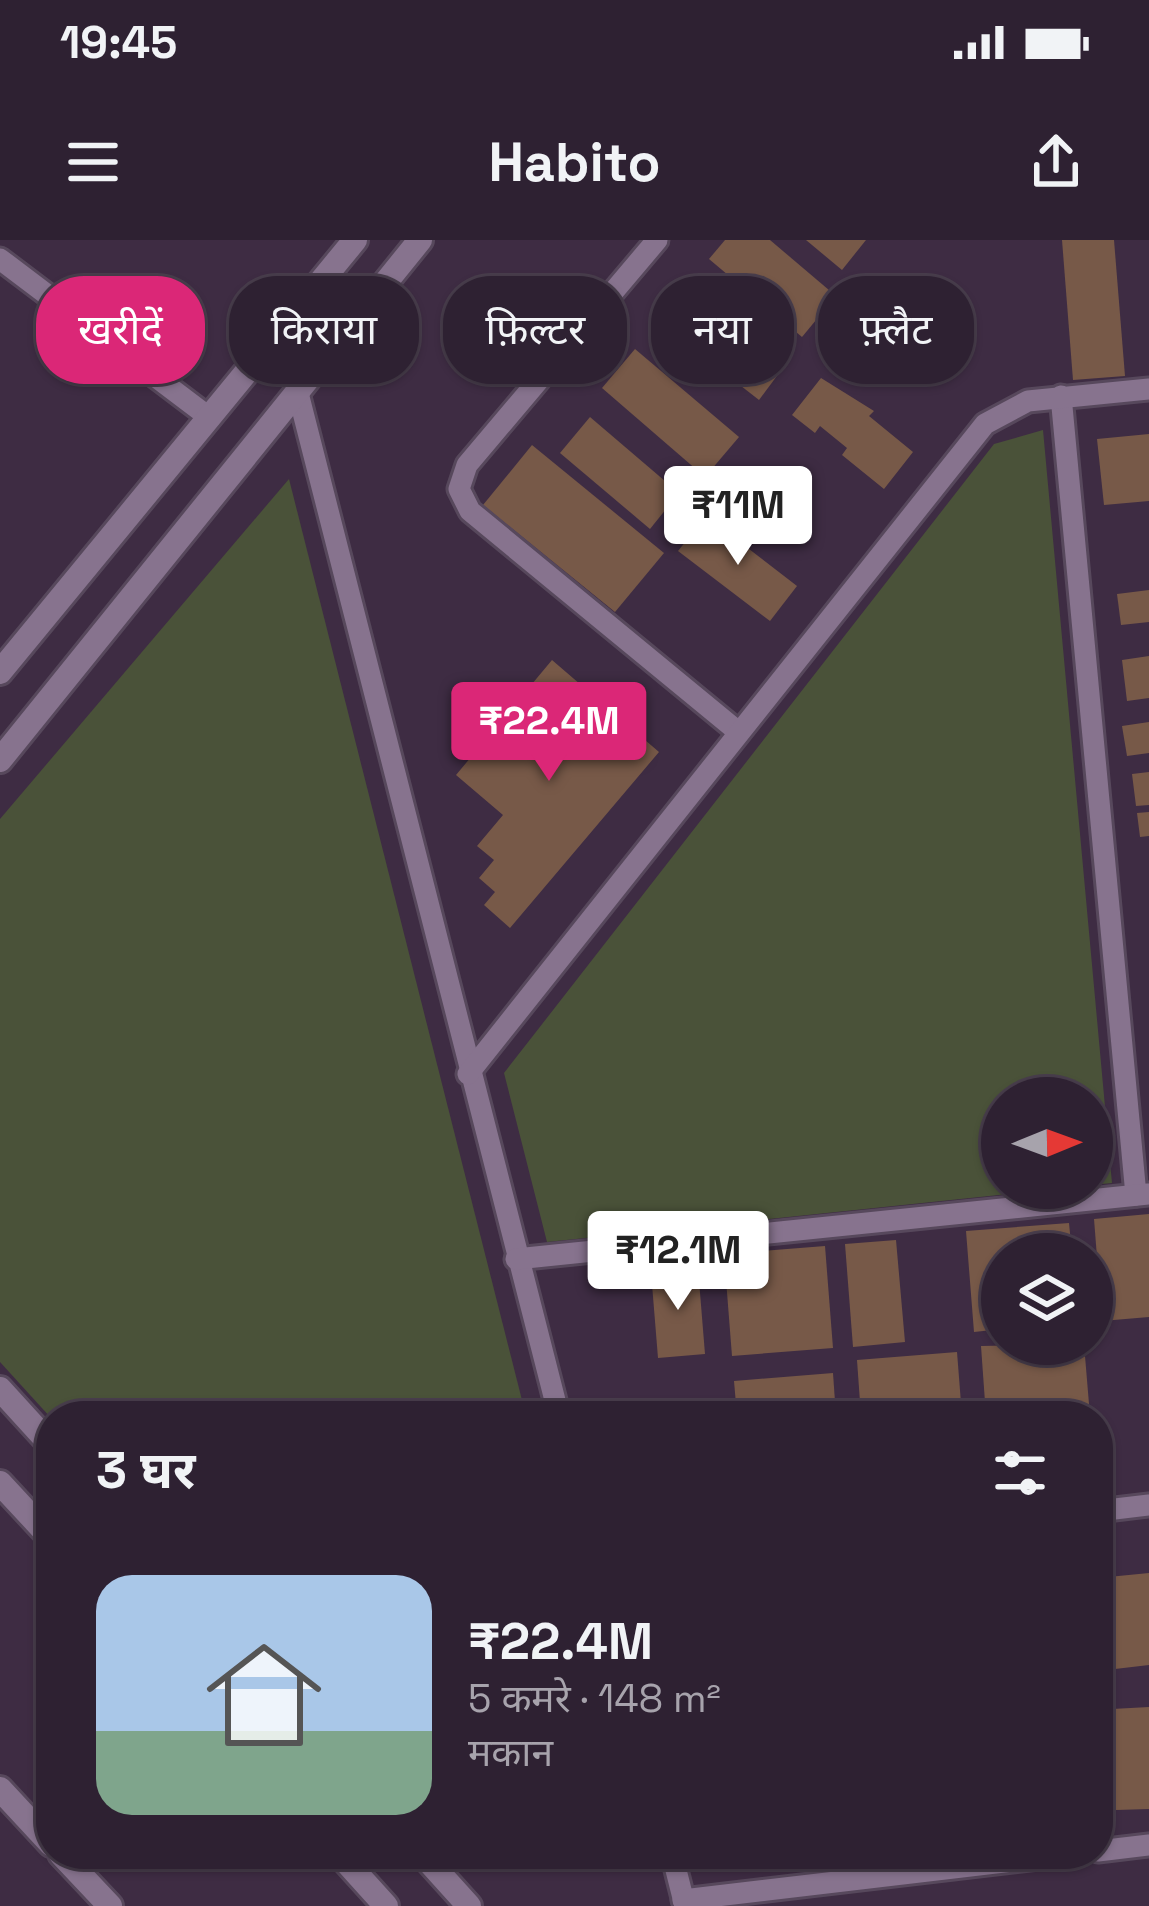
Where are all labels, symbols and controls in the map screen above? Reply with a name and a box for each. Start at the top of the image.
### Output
text: 19:45 [60,14,177,71]
text: Habito [488,128,661,197]
icon: menu [60,129,126,195]
icon: share [1023,129,1089,195]
chip: खरीदें [36,276,205,384]
chip: किराया [229,276,419,384]
chip: फ़िल्टर [443,276,627,384]
chip: नया [651,276,794,384]
chip: फ़्लैट [818,276,974,384]
pin: ₹11M [667,466,809,568]
text: ₹11M [691,480,785,529]
pin: ₹22.4M [451,682,647,784]
text: ₹22.4M [478,696,620,745]
north arrow [981,1077,1113,1209]
map controls [981,1077,1113,1365]
pin: ₹12.1M [580,1211,776,1313]
text: ₹12.1M [615,1225,741,1274]
button: layers [981,1233,1113,1365]
text: 3 घर [96,1438,196,1503]
icon: filters [987,1440,1053,1506]
text: ₹22.4M [468,1609,653,1674]
icon: home [192,1623,336,1767]
text: 5 कमरे · 148 m² [468,1674,721,1723]
text: मकान [468,1728,553,1777]

